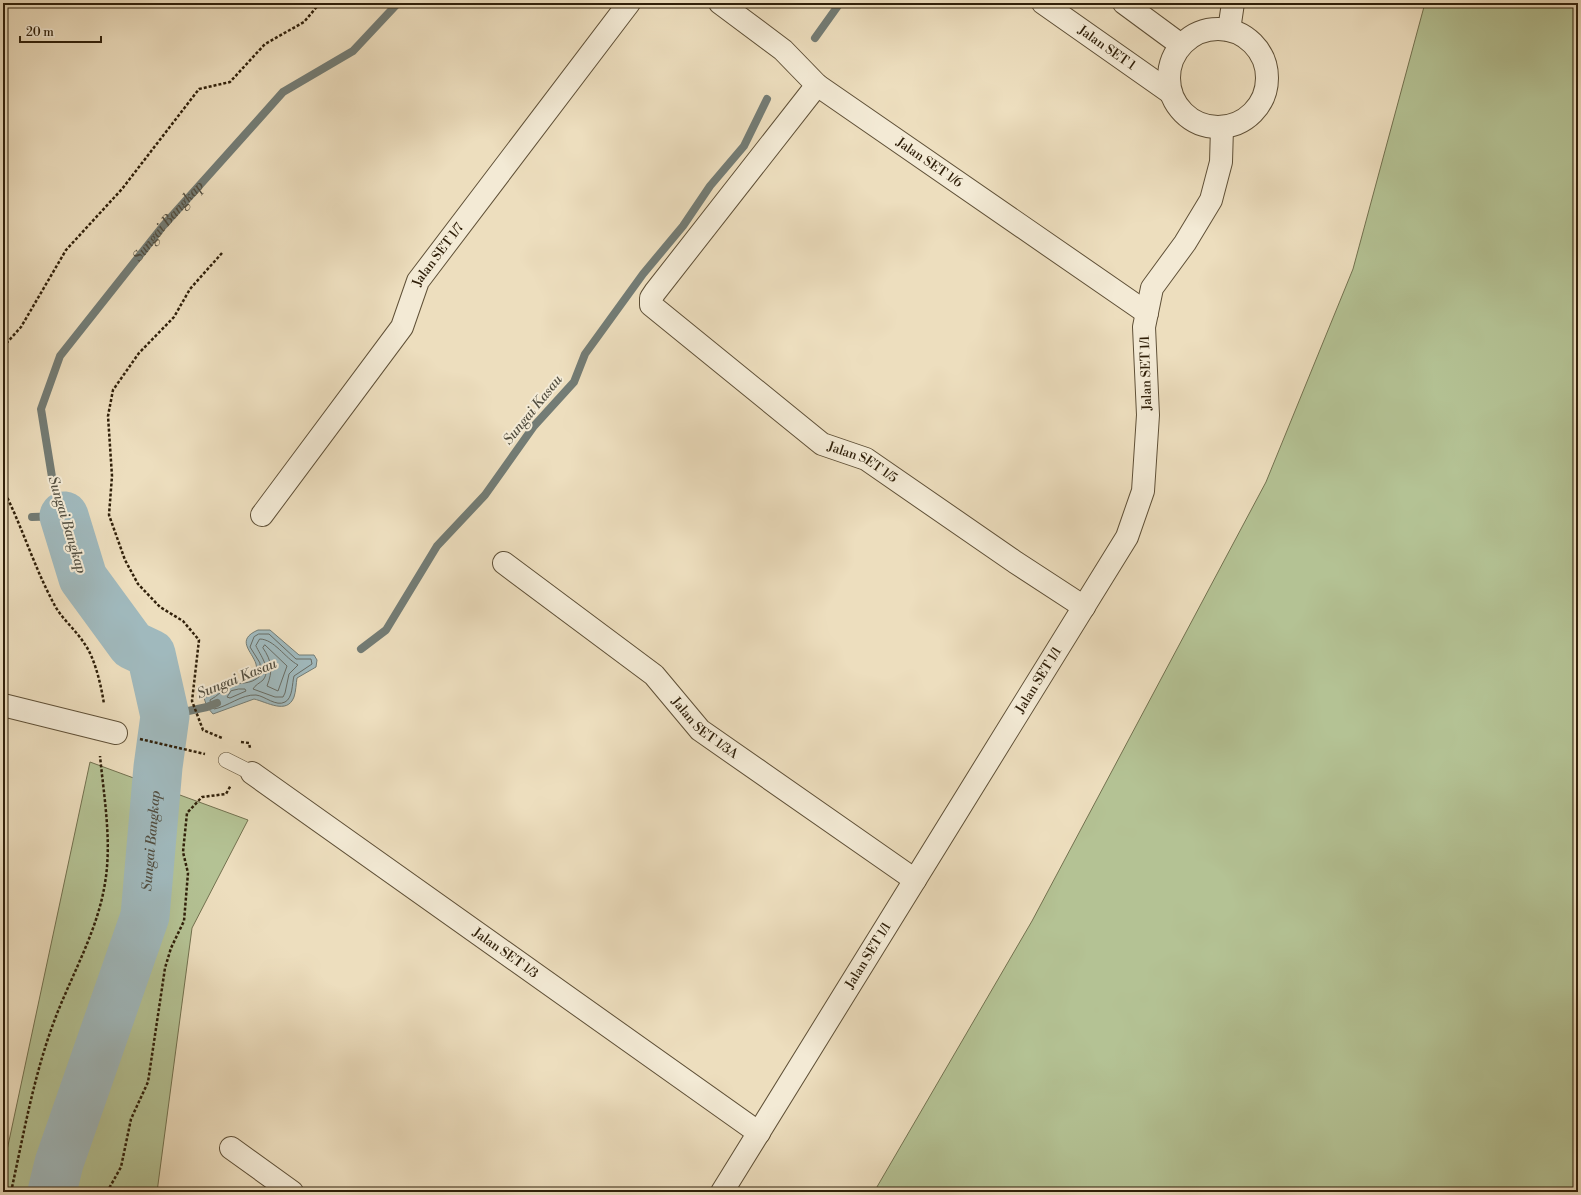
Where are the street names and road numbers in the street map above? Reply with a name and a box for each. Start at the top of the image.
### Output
street label: Jalan SET 1 [1074,22,1139,74]
street label: Jalan SET 1/6 [892,134,966,191]
street label: Jalan SET 1/7 [408,219,467,289]
street label: Jalan SET 1/1 [1137,335,1155,412]
street label: Jalan SET 1/5 [825,438,900,486]
street label: Jalan SET 1/1 [1012,644,1065,717]
street label: Jalan SET 1/3A [667,693,742,763]
street label: Jalan SET 1/1 [841,919,895,992]
street label: Jalan SET 1/3 [469,924,541,982]

